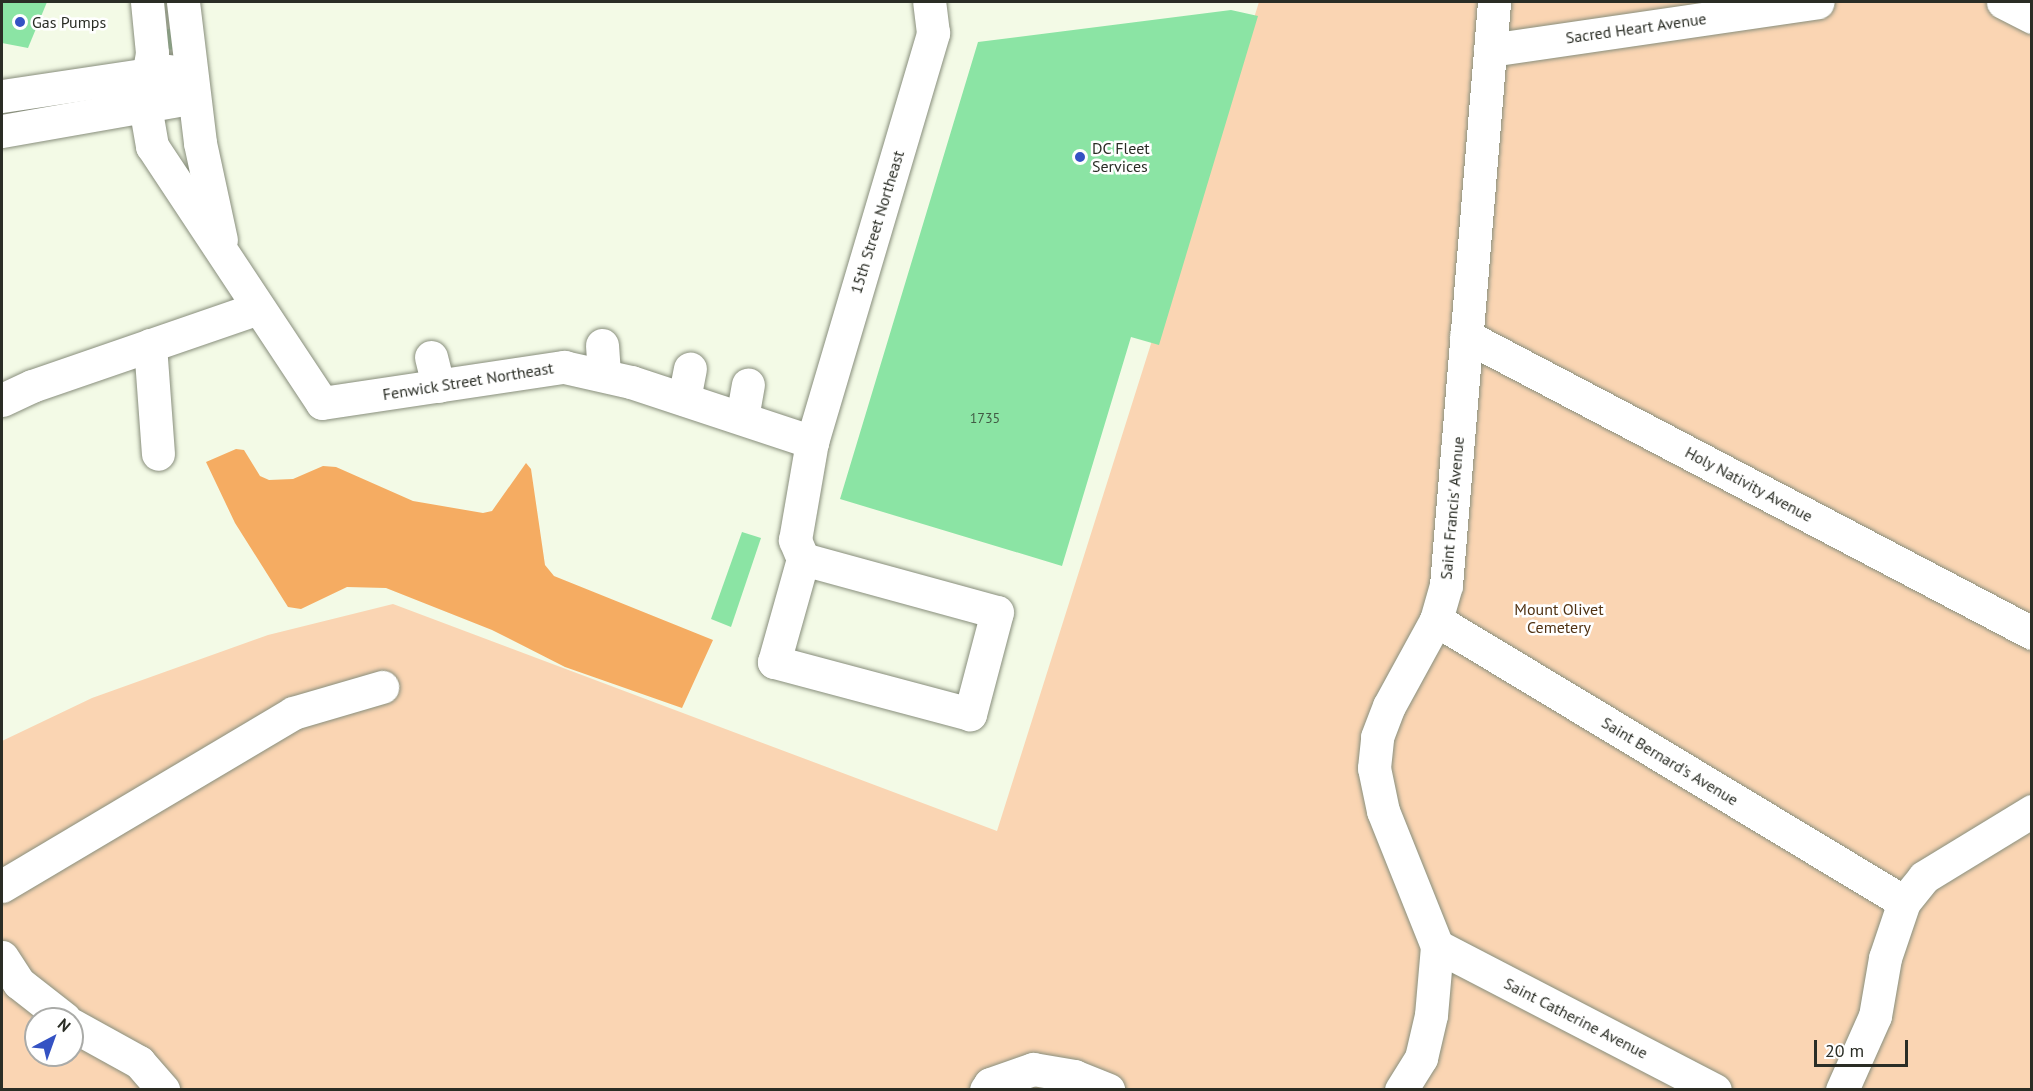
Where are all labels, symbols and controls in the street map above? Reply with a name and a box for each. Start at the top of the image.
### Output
street label: Sacred Heart Avenue [1564,9,1708,47]
place label: Gas Pumps [32,12,106,32]
marker: Gas Pumps [13,15,27,29]
place label: DC Fleet Services [1092,138,1150,176]
street label: 15th Street Northeast [846,148,908,296]
marker: DC Fleet Services [1073,150,1087,164]
street label: Fenwick Street Northeast [381,358,555,404]
house number: 1735 [970,410,1000,426]
street label: Saint Francis' Avenue [1436,435,1468,581]
street label: Holy Nativity Avenue [1681,442,1817,526]
park label: Mount Olivet Cemetery [1514,599,1604,637]
street label: Saint Bernard's Avenue [1598,713,1742,809]
street label: Saint Catherine Avenue [1501,973,1651,1063]
north arrow [24,1007,84,1067]
text: N [54,1014,75,1036]
scale bar [1817,1028,1912,1066]
text: 20 m [1825,1039,1864,1062]

